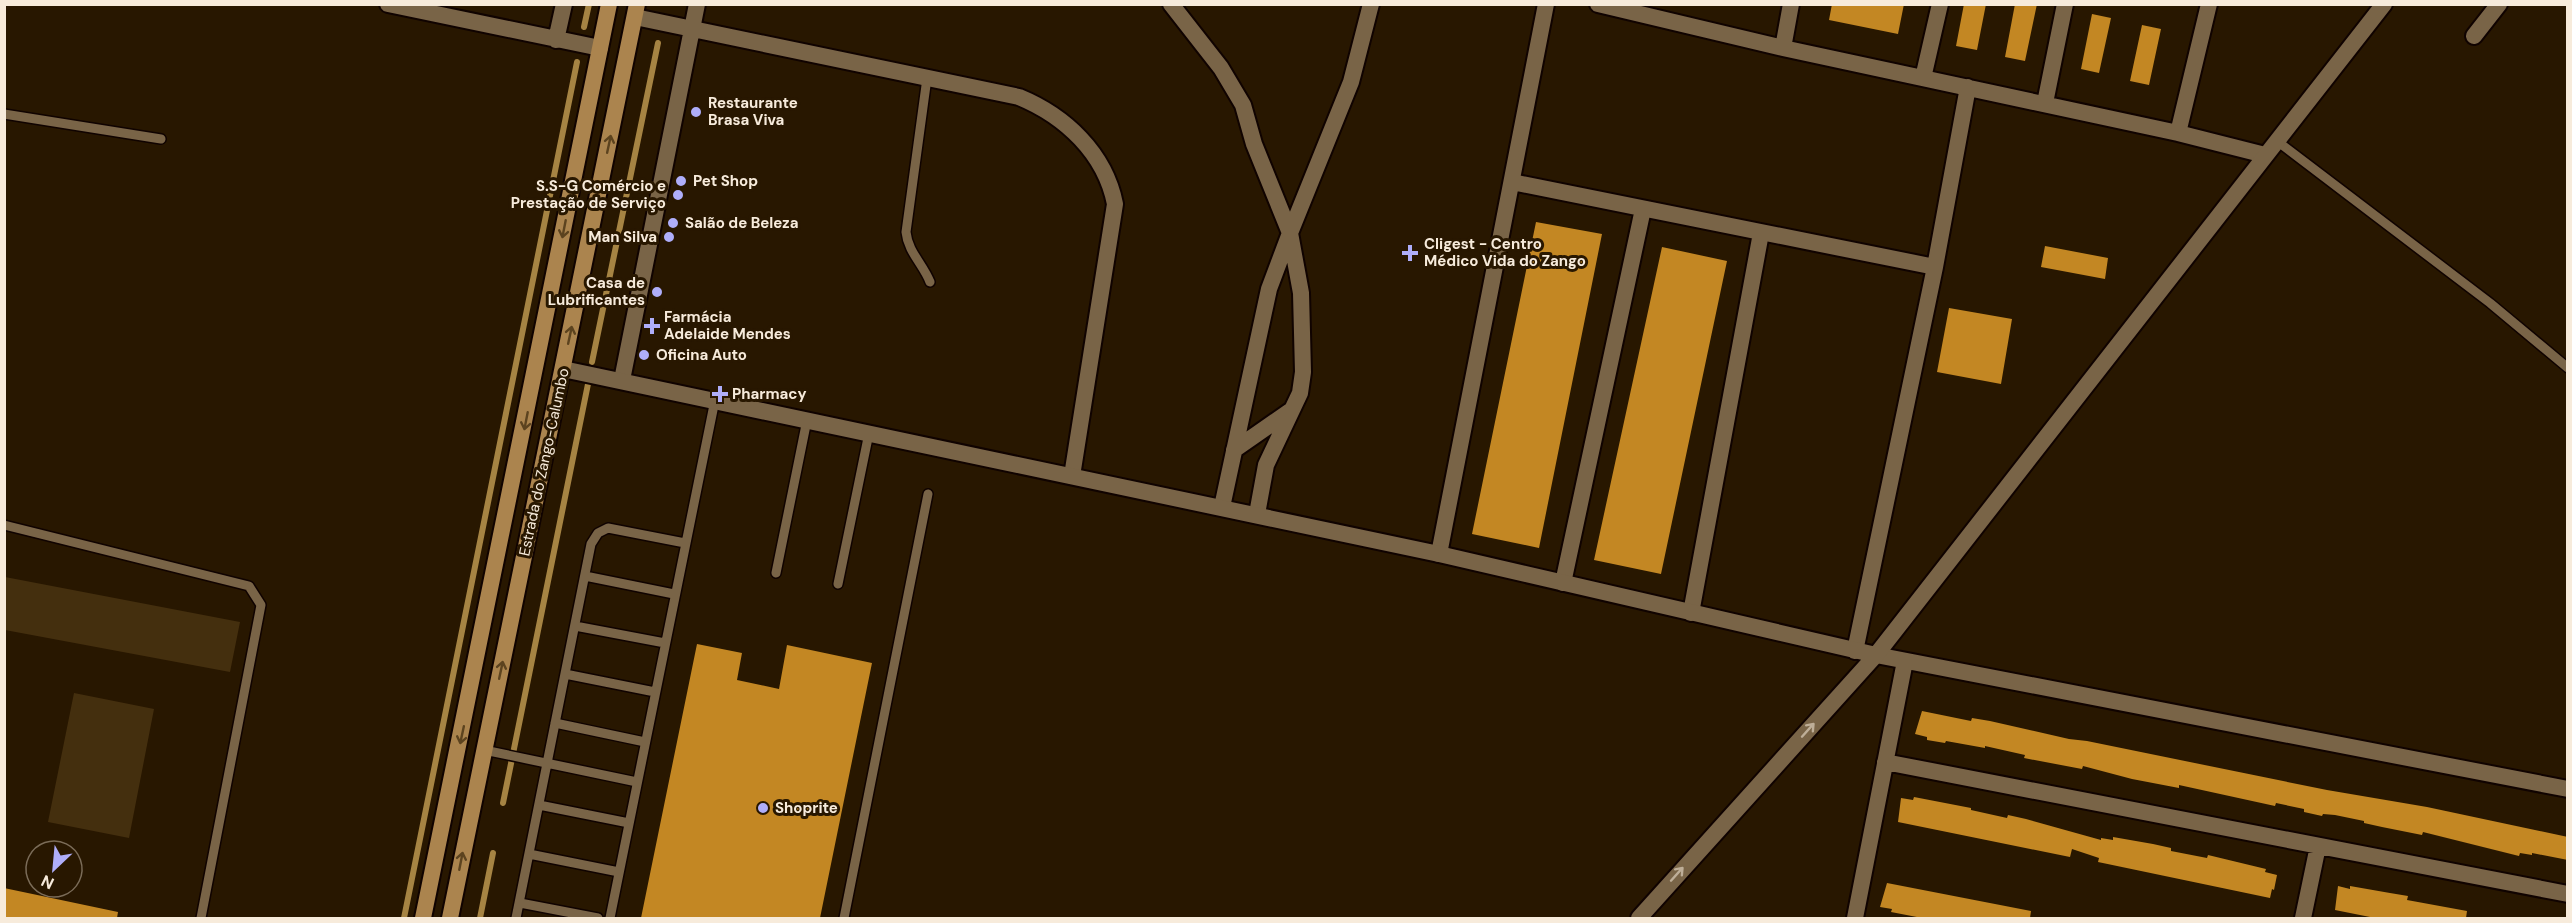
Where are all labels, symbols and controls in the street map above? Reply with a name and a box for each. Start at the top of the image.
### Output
place label: Restaurante Brasa Viva [708,93,798,130]
marker: Restaurante Brasa Viva [689,105,703,119]
one-way arrow [604,135,615,155]
place label: Pet Shop [693,171,758,191]
marker: Pet Shop [674,174,688,188]
place label: S.S-G Comércio e Prestação de Serviço [511,176,666,213]
marker: S.S-G Comércio e Prestação de Serviço [671,188,685,202]
place label: Salão de Beleza [685,213,798,233]
marker: Salão de Beleza [666,216,680,230]
one-way arrow [558,219,569,239]
place label: Man Silva [588,227,657,247]
marker: Man Silva [662,230,676,244]
place label: Cligest - Centro Médico Vida do Zango [1424,234,1586,271]
marker: Cligest - Centro Médico Vida do Zango [1401,244,1419,262]
place label: Casa de Lubrificantes [548,273,645,310]
marker: Casa de Lubrificantes [650,285,664,299]
place label: Farmácia Adelaide Mendes [664,307,791,344]
marker: Farmácia Adelaide Mendes [645,319,659,333]
one-way arrow [565,326,576,346]
place label: Oficina Auto [656,345,747,365]
marker: Oficina Auto [637,348,651,362]
street label: Estrada do Zango-Calumbo [514,366,574,558]
place label: Pharmacy [732,384,806,404]
marker: Pharmacy [713,387,727,401]
one-way arrow [519,411,531,430]
one-way arrow [496,661,507,680]
one-way arrow [1801,723,1815,738]
one-way arrow [455,725,467,744]
place label: Shoprite [775,798,838,818]
marker: Shoprite [756,801,770,815]
north arrow [24,839,84,899]
one-way arrow [456,852,467,871]
one-way arrow [1670,867,1684,882]
text: N [38,870,57,894]

